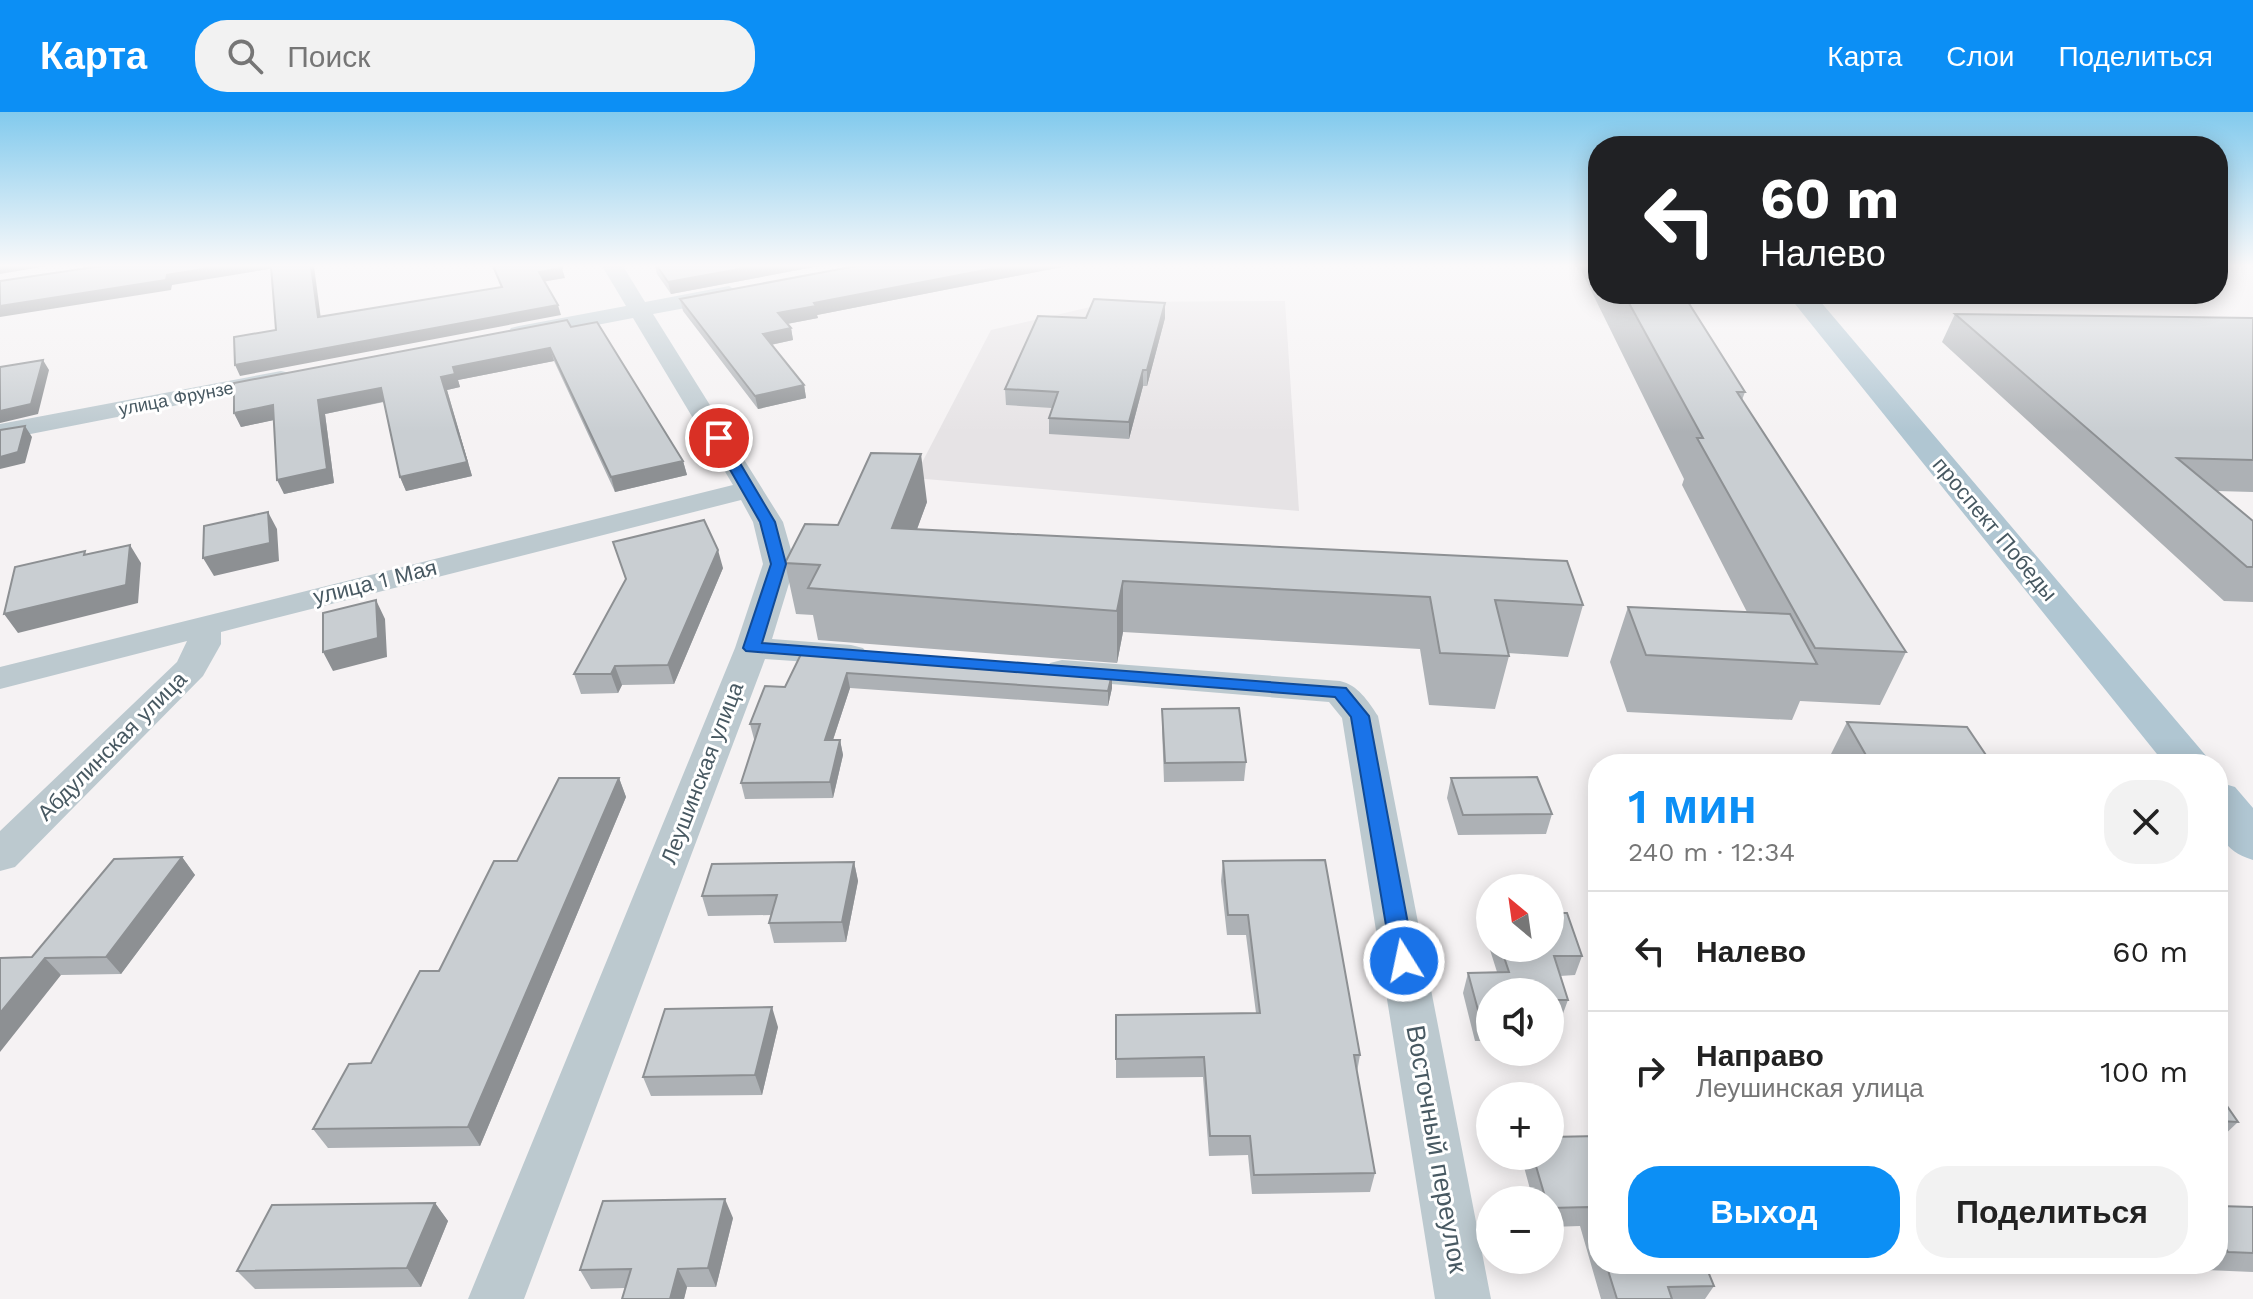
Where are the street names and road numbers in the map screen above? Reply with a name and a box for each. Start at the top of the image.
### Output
street label: улица Фрунзе [117,377,235,419]
street label: проспект Победы [1928,452,2062,606]
street label: улица 1 Мая [311,555,439,609]
street label: Абдулинская улица [32,666,192,826]
street label: Леушинская улица [656,678,748,867]
street label: Восточный переулок [1400,1023,1474,1276]

